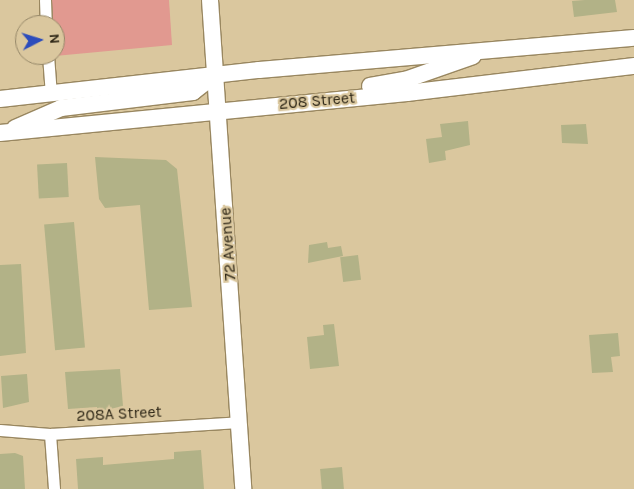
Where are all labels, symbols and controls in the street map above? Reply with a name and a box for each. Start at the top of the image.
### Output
north arrow [15,15,65,65]
text: N [46,33,63,44]
street label: 208 Street [278,88,356,114]
street label: 72 Avenue [216,207,240,281]
street label: 208A Street [76,402,162,426]

